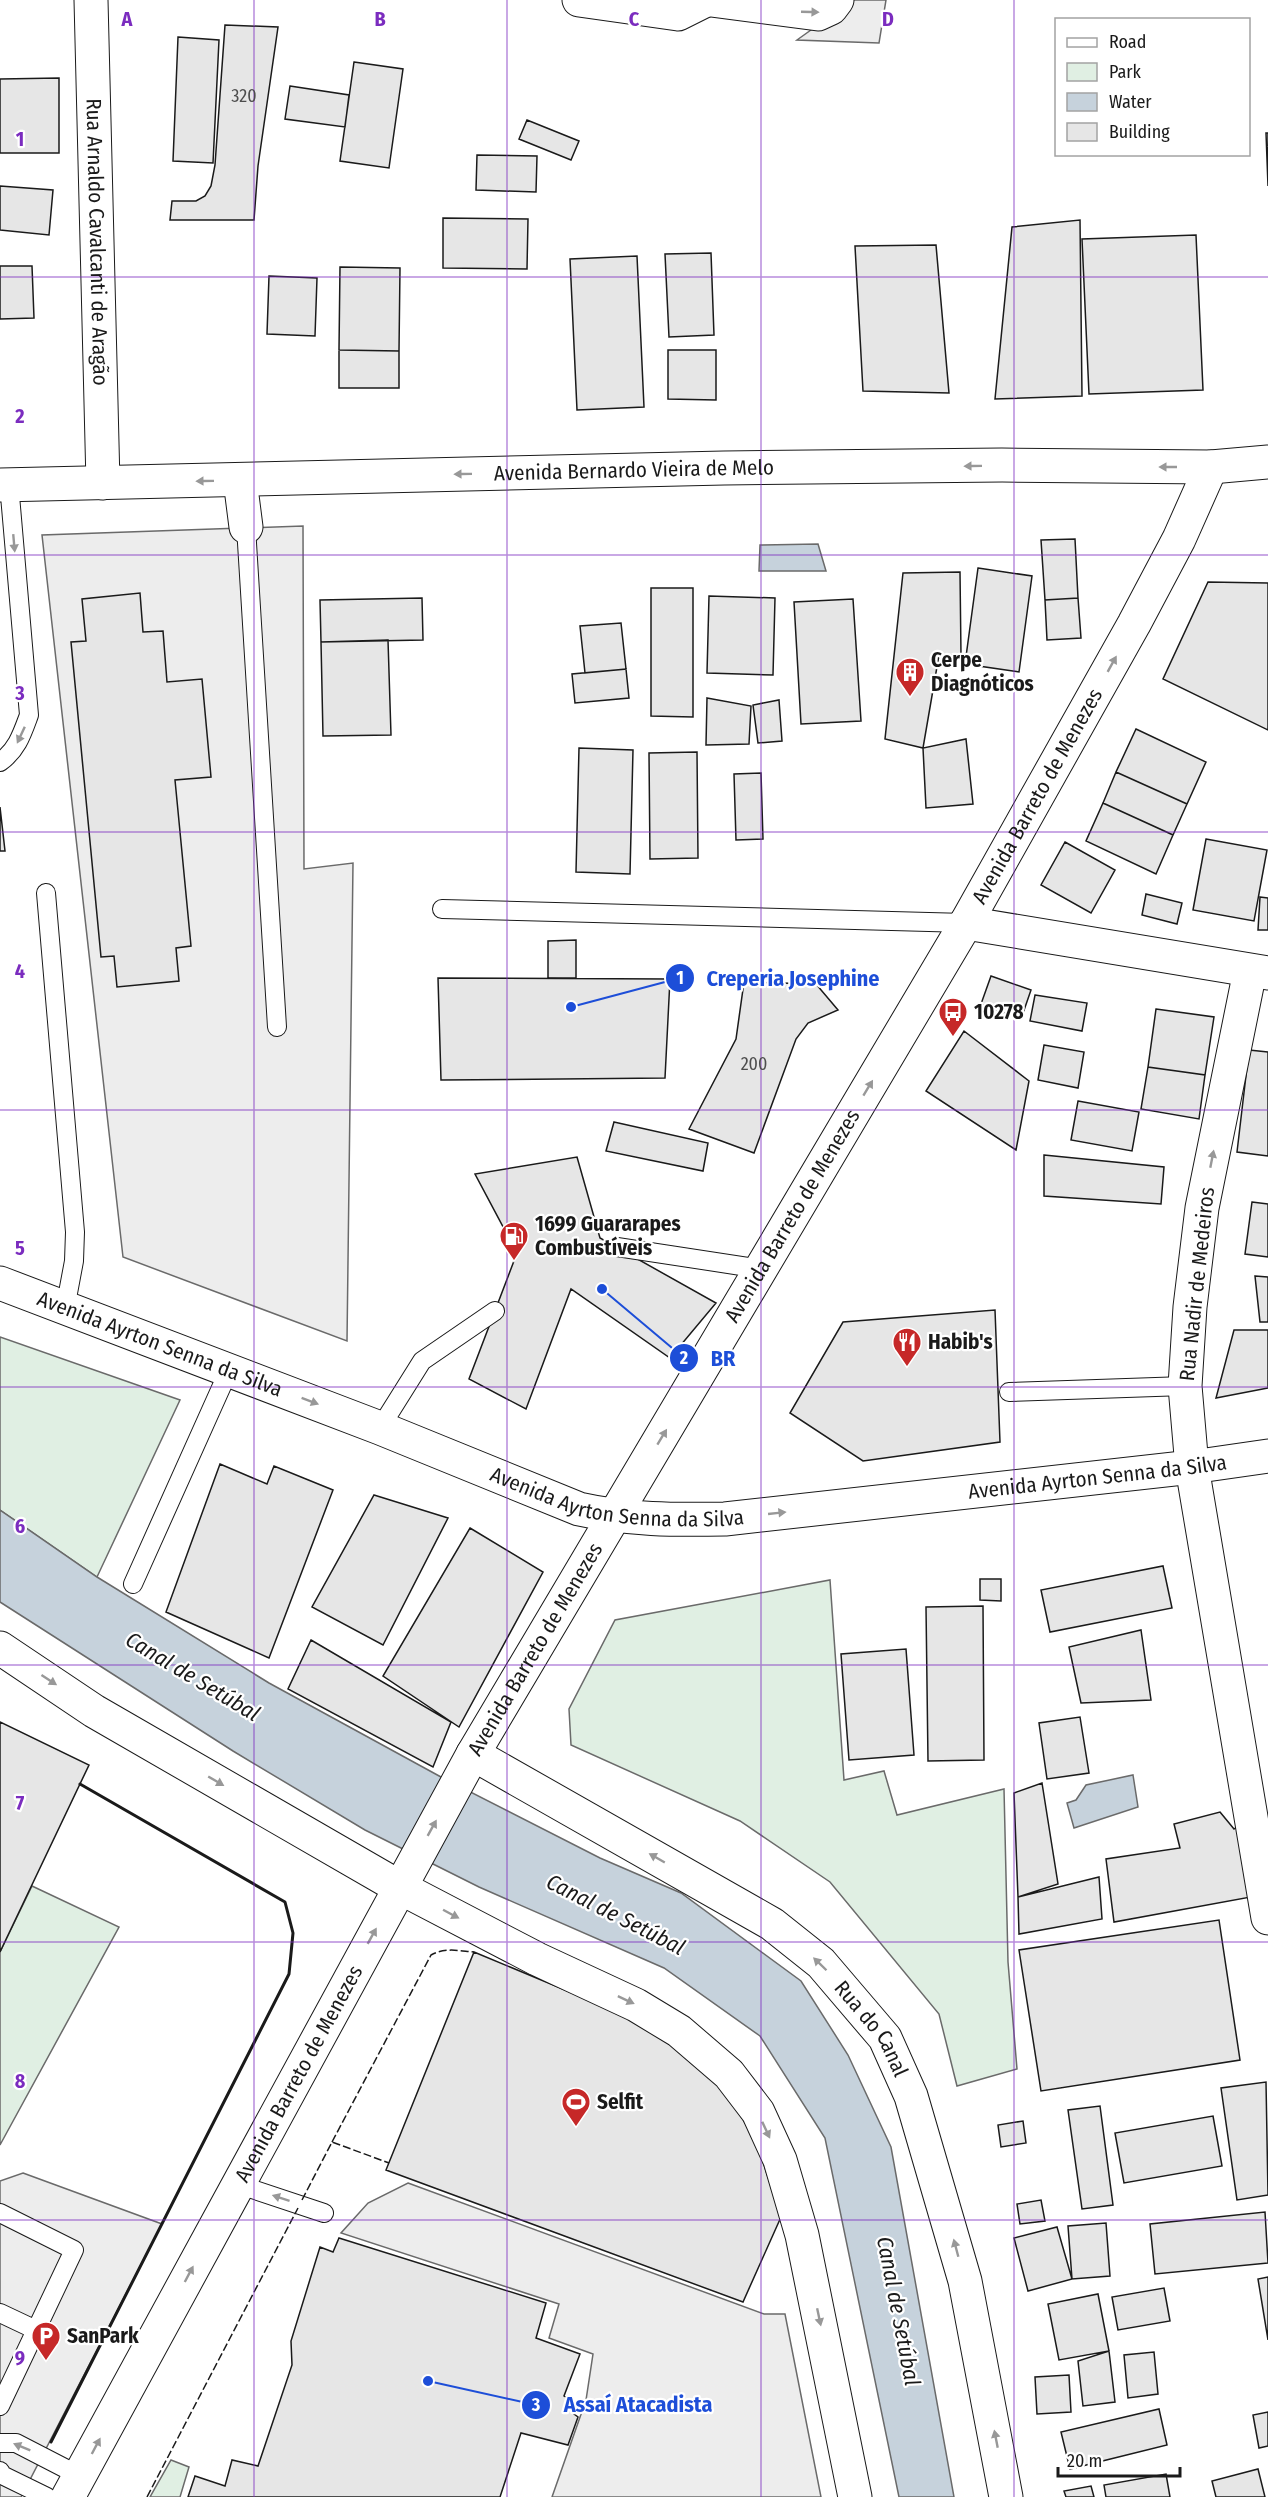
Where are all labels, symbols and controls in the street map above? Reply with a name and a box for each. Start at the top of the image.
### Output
text: A [121,7,134,31]
text: B [374,7,386,31]
text: C [629,7,640,31]
text: D [882,7,894,31]
one-way arrow [801,8,820,17]
legend [1055,18,1250,156]
text: Road [1109,31,1146,53]
text: Park [1109,61,1142,83]
house number: 320 [231,85,257,107]
text: Water [1109,91,1152,113]
street label: Rua Arnaldo Cavalcanti de Aragão [80,98,114,386]
text: Building [1109,121,1170,143]
text: 1 [16,127,24,151]
text: 2 [14,404,25,428]
street label: Avenida Bernardo Vieira de Melo [493,454,774,486]
one-way arrow [963,461,982,470]
one-way arrow [1158,462,1177,472]
one-way arrow [453,470,472,479]
one-way arrow [195,476,214,486]
one-way arrow [9,533,19,552]
place label: Cerpe Diagnóticos [931,647,1034,697]
building icon: Cerpe Diagnóticos [894,656,926,698]
one-way arrow [1107,656,1117,673]
text: 3 [14,681,25,705]
street label: Avenida Barreto de Menezes [966,684,1108,908]
one-way arrow [16,727,25,744]
callout: Creperia Josephine [665,958,892,998]
text: 4 [15,959,25,983]
text: Creperia Josephine [707,965,880,992]
text: 1 [676,967,684,989]
bus stop icon: 10278 [937,996,969,1038]
place label: 10278 [974,999,1024,1025]
house number: 200 [741,1053,767,1075]
one-way arrow [863,1079,873,1096]
street label: Avenida Barreto de Menezes [719,1105,866,1327]
one-way arrow [1207,1150,1217,1168]
street label: Rua Nadir de Medeiros [1174,1186,1220,1382]
place label: 1699 Guararapes Combustíveis [535,1211,681,1261]
fuel station icon: 1699 Guararapes Combustíveis [498,1220,530,1262]
text: 5 [15,1236,25,1260]
street label: Avenida Ayrton Senna da Silva [34,1285,286,1402]
restaurant icon: Habib's [891,1326,923,1368]
place label: Habib's [928,1329,993,1355]
callout: BR [669,1338,747,1378]
text: BR [711,1345,736,1372]
text: 2 [679,1347,688,1369]
one-way arrow [301,1396,319,1406]
one-way arrow [656,1429,667,1445]
street label: Avenida Ayrton Senna da Silva [967,1449,1228,1505]
street label: Avenida Ayrton Senna da Silva [486,1461,745,1532]
one-way arrow [767,1508,786,1518]
text: 6 [15,1514,25,1538]
street label: Avenida Barreto de Menezes [462,1538,608,1760]
water label: Canal de Setúbal [121,1626,265,1727]
one-way arrow [41,1674,57,1685]
one-way arrow [208,1776,225,1786]
text: 7 [16,1791,25,1815]
one-way arrow [427,1819,437,1836]
one-way arrow [649,1853,665,1864]
water label: Canal de Setúbal [542,1868,690,1961]
one-way arrow [442,1908,460,1918]
one-way arrow [367,1928,377,1945]
one-way arrow [813,1957,828,1971]
street label: Avenida Barreto de Menezes [229,1961,368,2187]
street label: Rua do Canal [829,1975,914,2081]
one-way arrow [617,1996,634,2005]
text: 8 [15,2069,26,2093]
sports icon: Selfit [560,2086,592,2128]
place label: Selfit [597,2089,644,2115]
one-way arrow [762,2122,771,2139]
one-way arrow [272,2193,290,2202]
water label: Canal de Setúbal [871,2234,926,2388]
one-way arrow [951,2239,961,2258]
one-way arrow [184,2265,194,2282]
one-way arrow [815,2308,824,2327]
parking icon: SanPark [30,2320,62,2362]
place label: SanPark [67,2323,139,2349]
text: 9 [15,2346,25,2370]
callout: Assaí Atacadista [521,2385,724,2425]
text: Assaí Atacadista [563,2391,712,2418]
text: 3 [531,2394,541,2416]
one-way arrow [991,2430,1000,2449]
one-way arrow [91,2437,101,2454]
scale bar [1058,2440,1180,2478]
one-way arrow [12,2442,30,2452]
text: 20 m [1067,2450,1102,2472]

